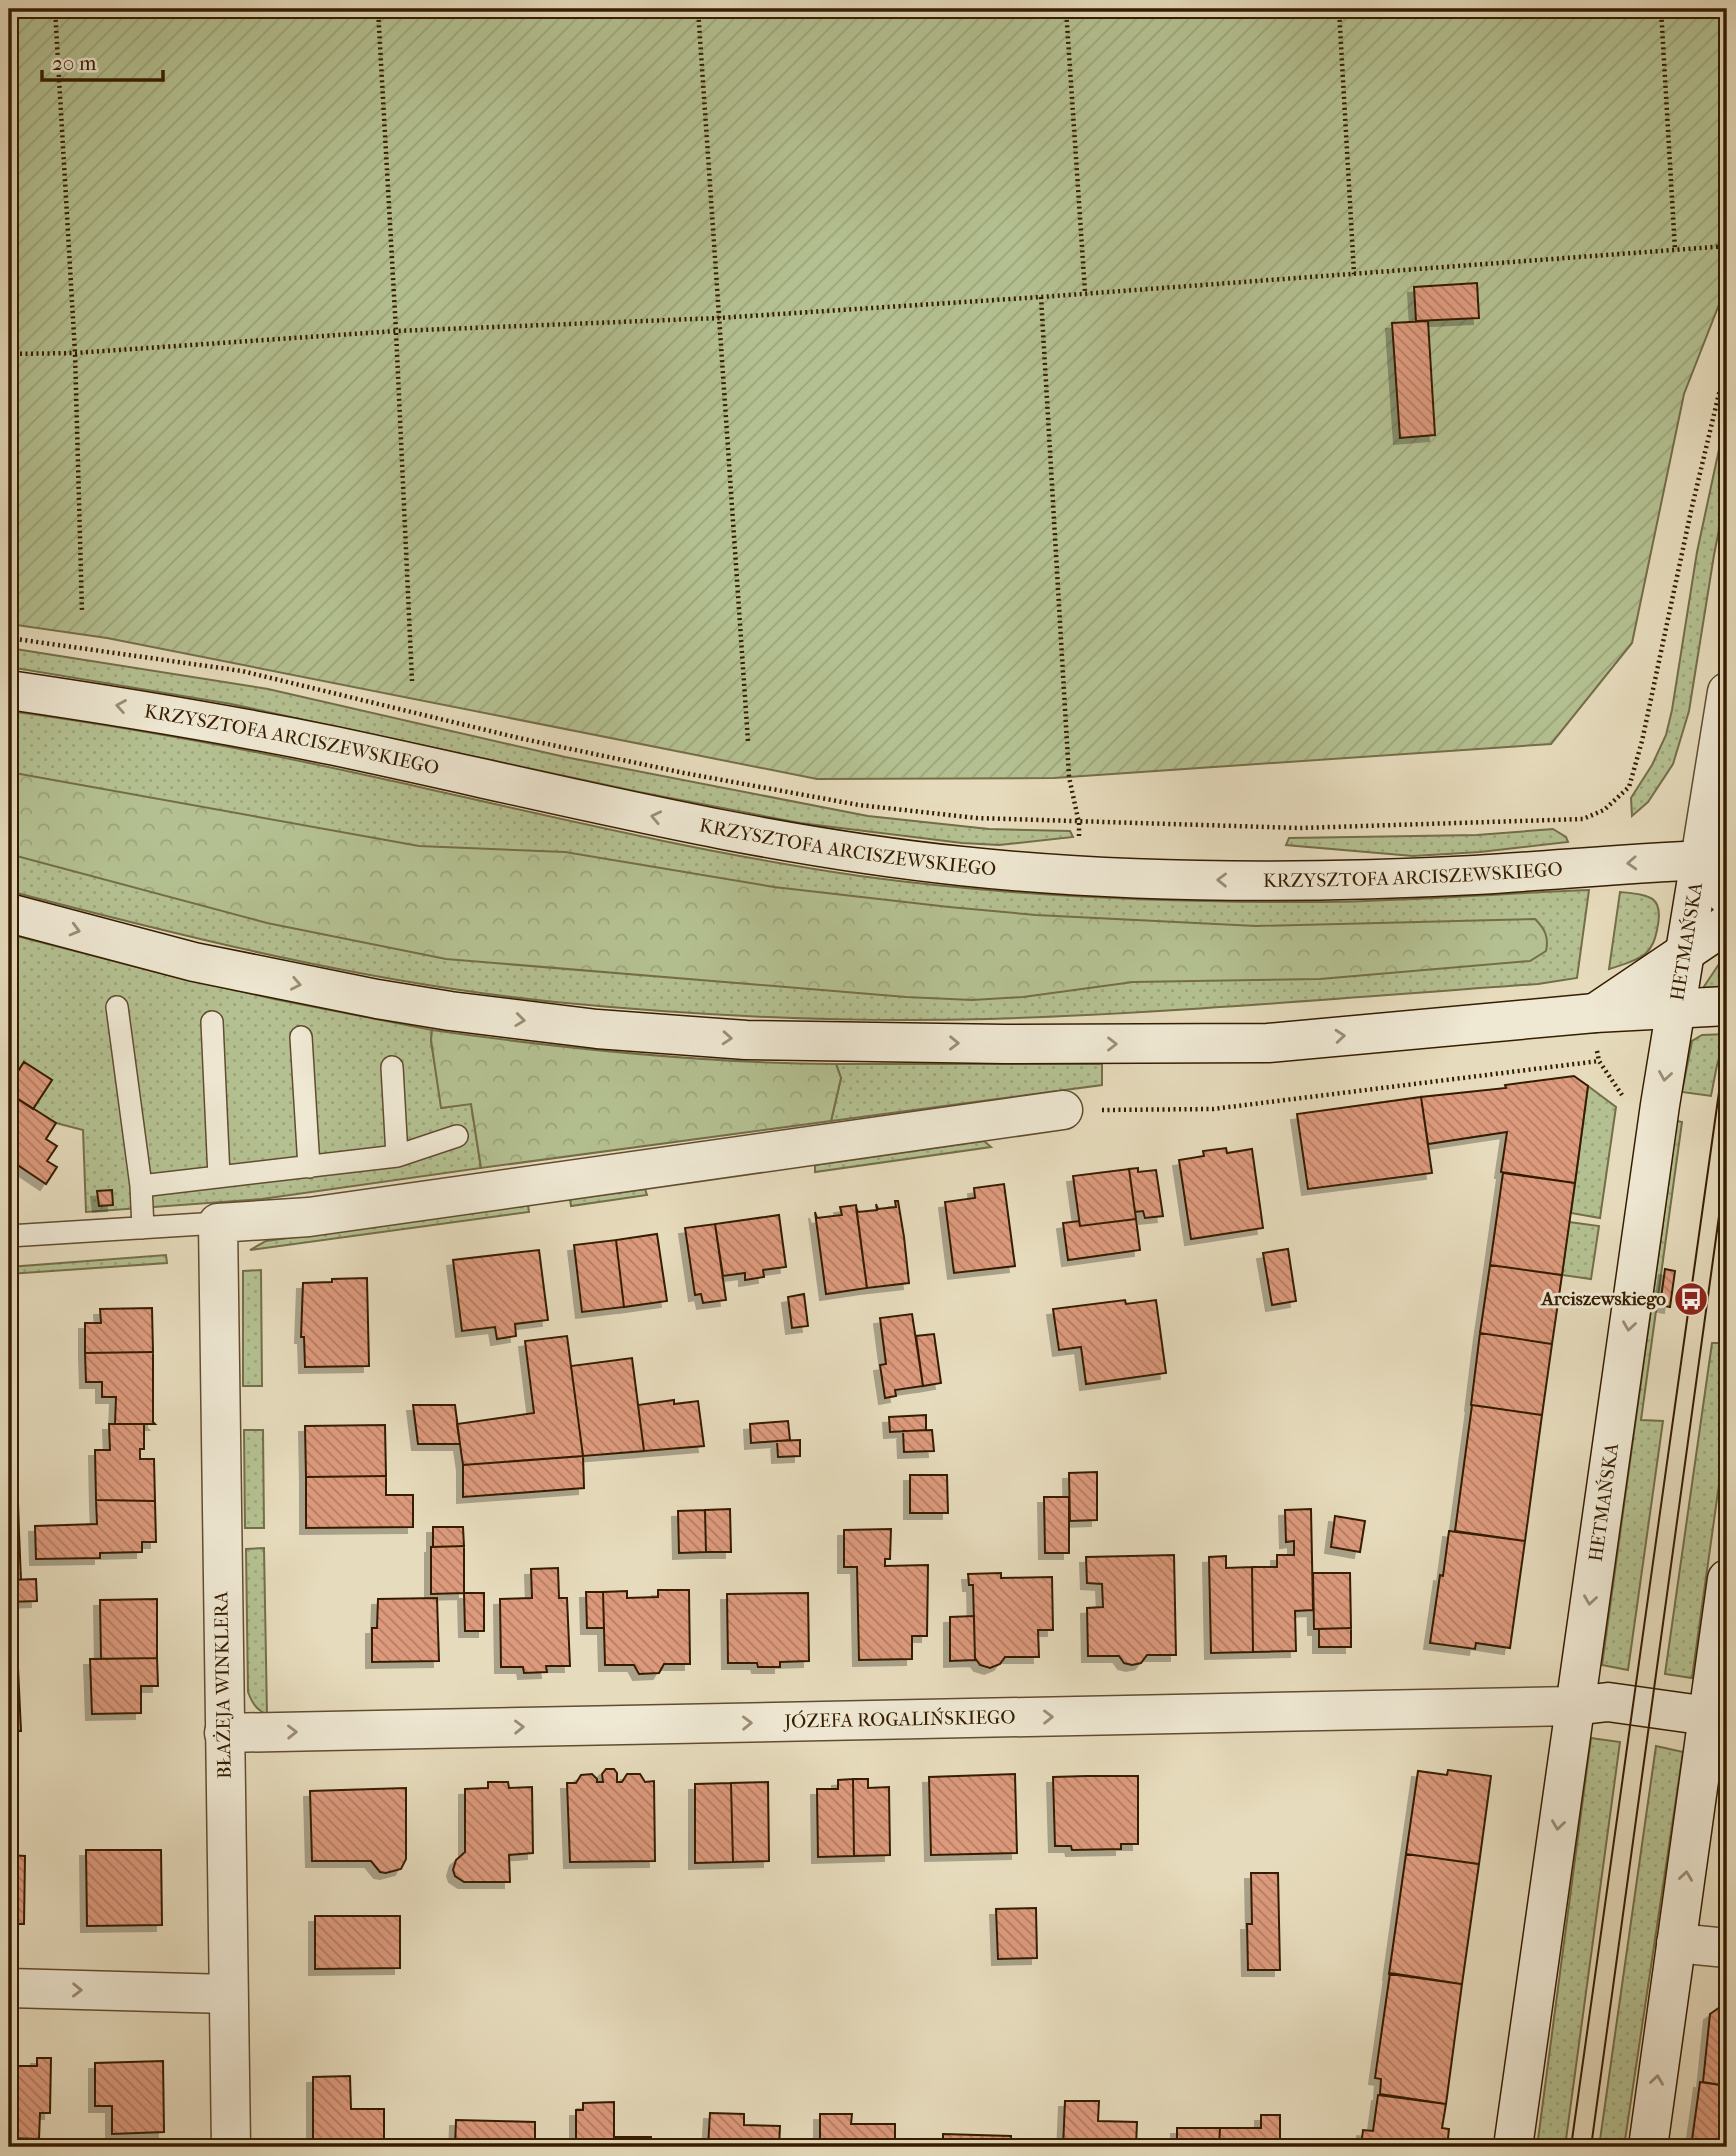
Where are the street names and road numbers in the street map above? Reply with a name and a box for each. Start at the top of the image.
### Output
street label: KRZYSZTOFA ARCISZEWSKIEGO [143,700,441,779]
street label: KRZYSZTOFA ARCISZEWSKIEGO [698,814,997,880]
street label: KRZYSZTOFA ARCISZEWSKIEGO [1263,858,1563,892]
street label: HETMAŃSKA [1666,880,1707,1002]
street label: HETMAŃSKA [1585,1441,1623,1563]
street label: BŁAŻEJA WINKLERA [210,1590,236,1779]
street label: JÓZEFA ROGALIŃSKIEGO [782,1706,1016,1733]

